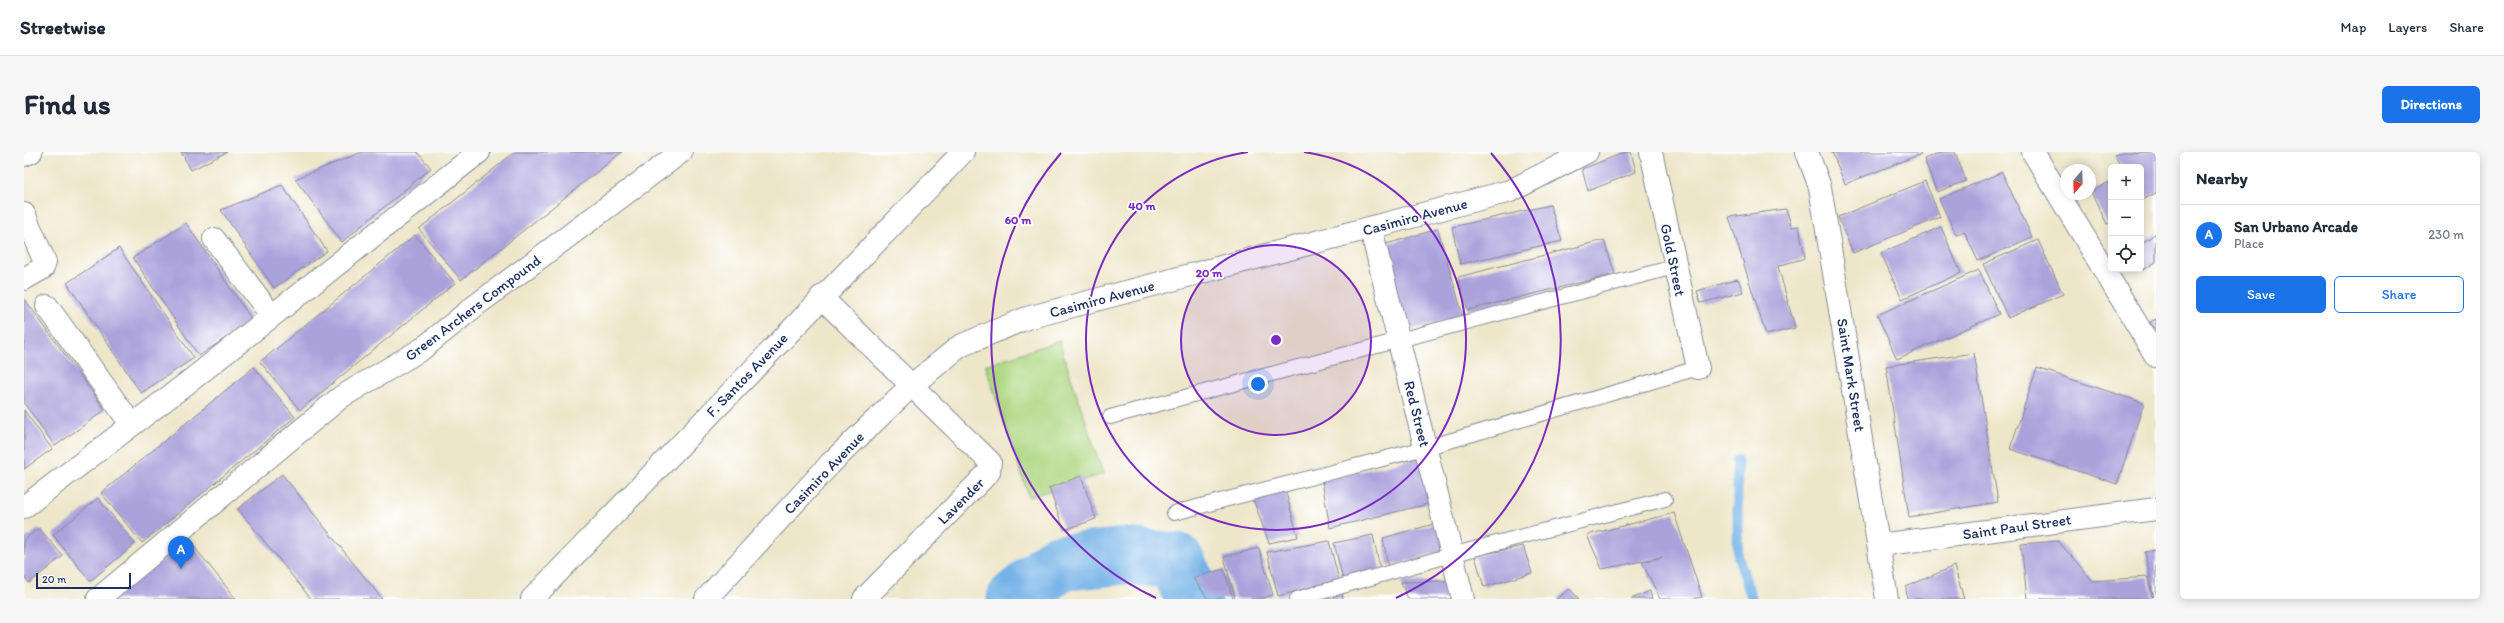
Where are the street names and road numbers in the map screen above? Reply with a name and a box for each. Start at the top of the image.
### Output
street label: Casimiro Avenue [1361,194,1469,240]
street label: Gold Street [1657,222,1690,298]
street label: Green Archers Compound [402,251,544,365]
street label: Casimiro Avenue [1048,276,1156,322]
street label: Saint Mark Street [1833,317,1869,433]
street label: F. Santos Avenue [702,329,792,421]
street label: Red Street [1400,379,1434,449]
street label: Casimiro Avenue [780,428,868,518]
street label: Lavender [934,474,988,528]
street label: Saint Paul Street [1962,510,2073,544]

